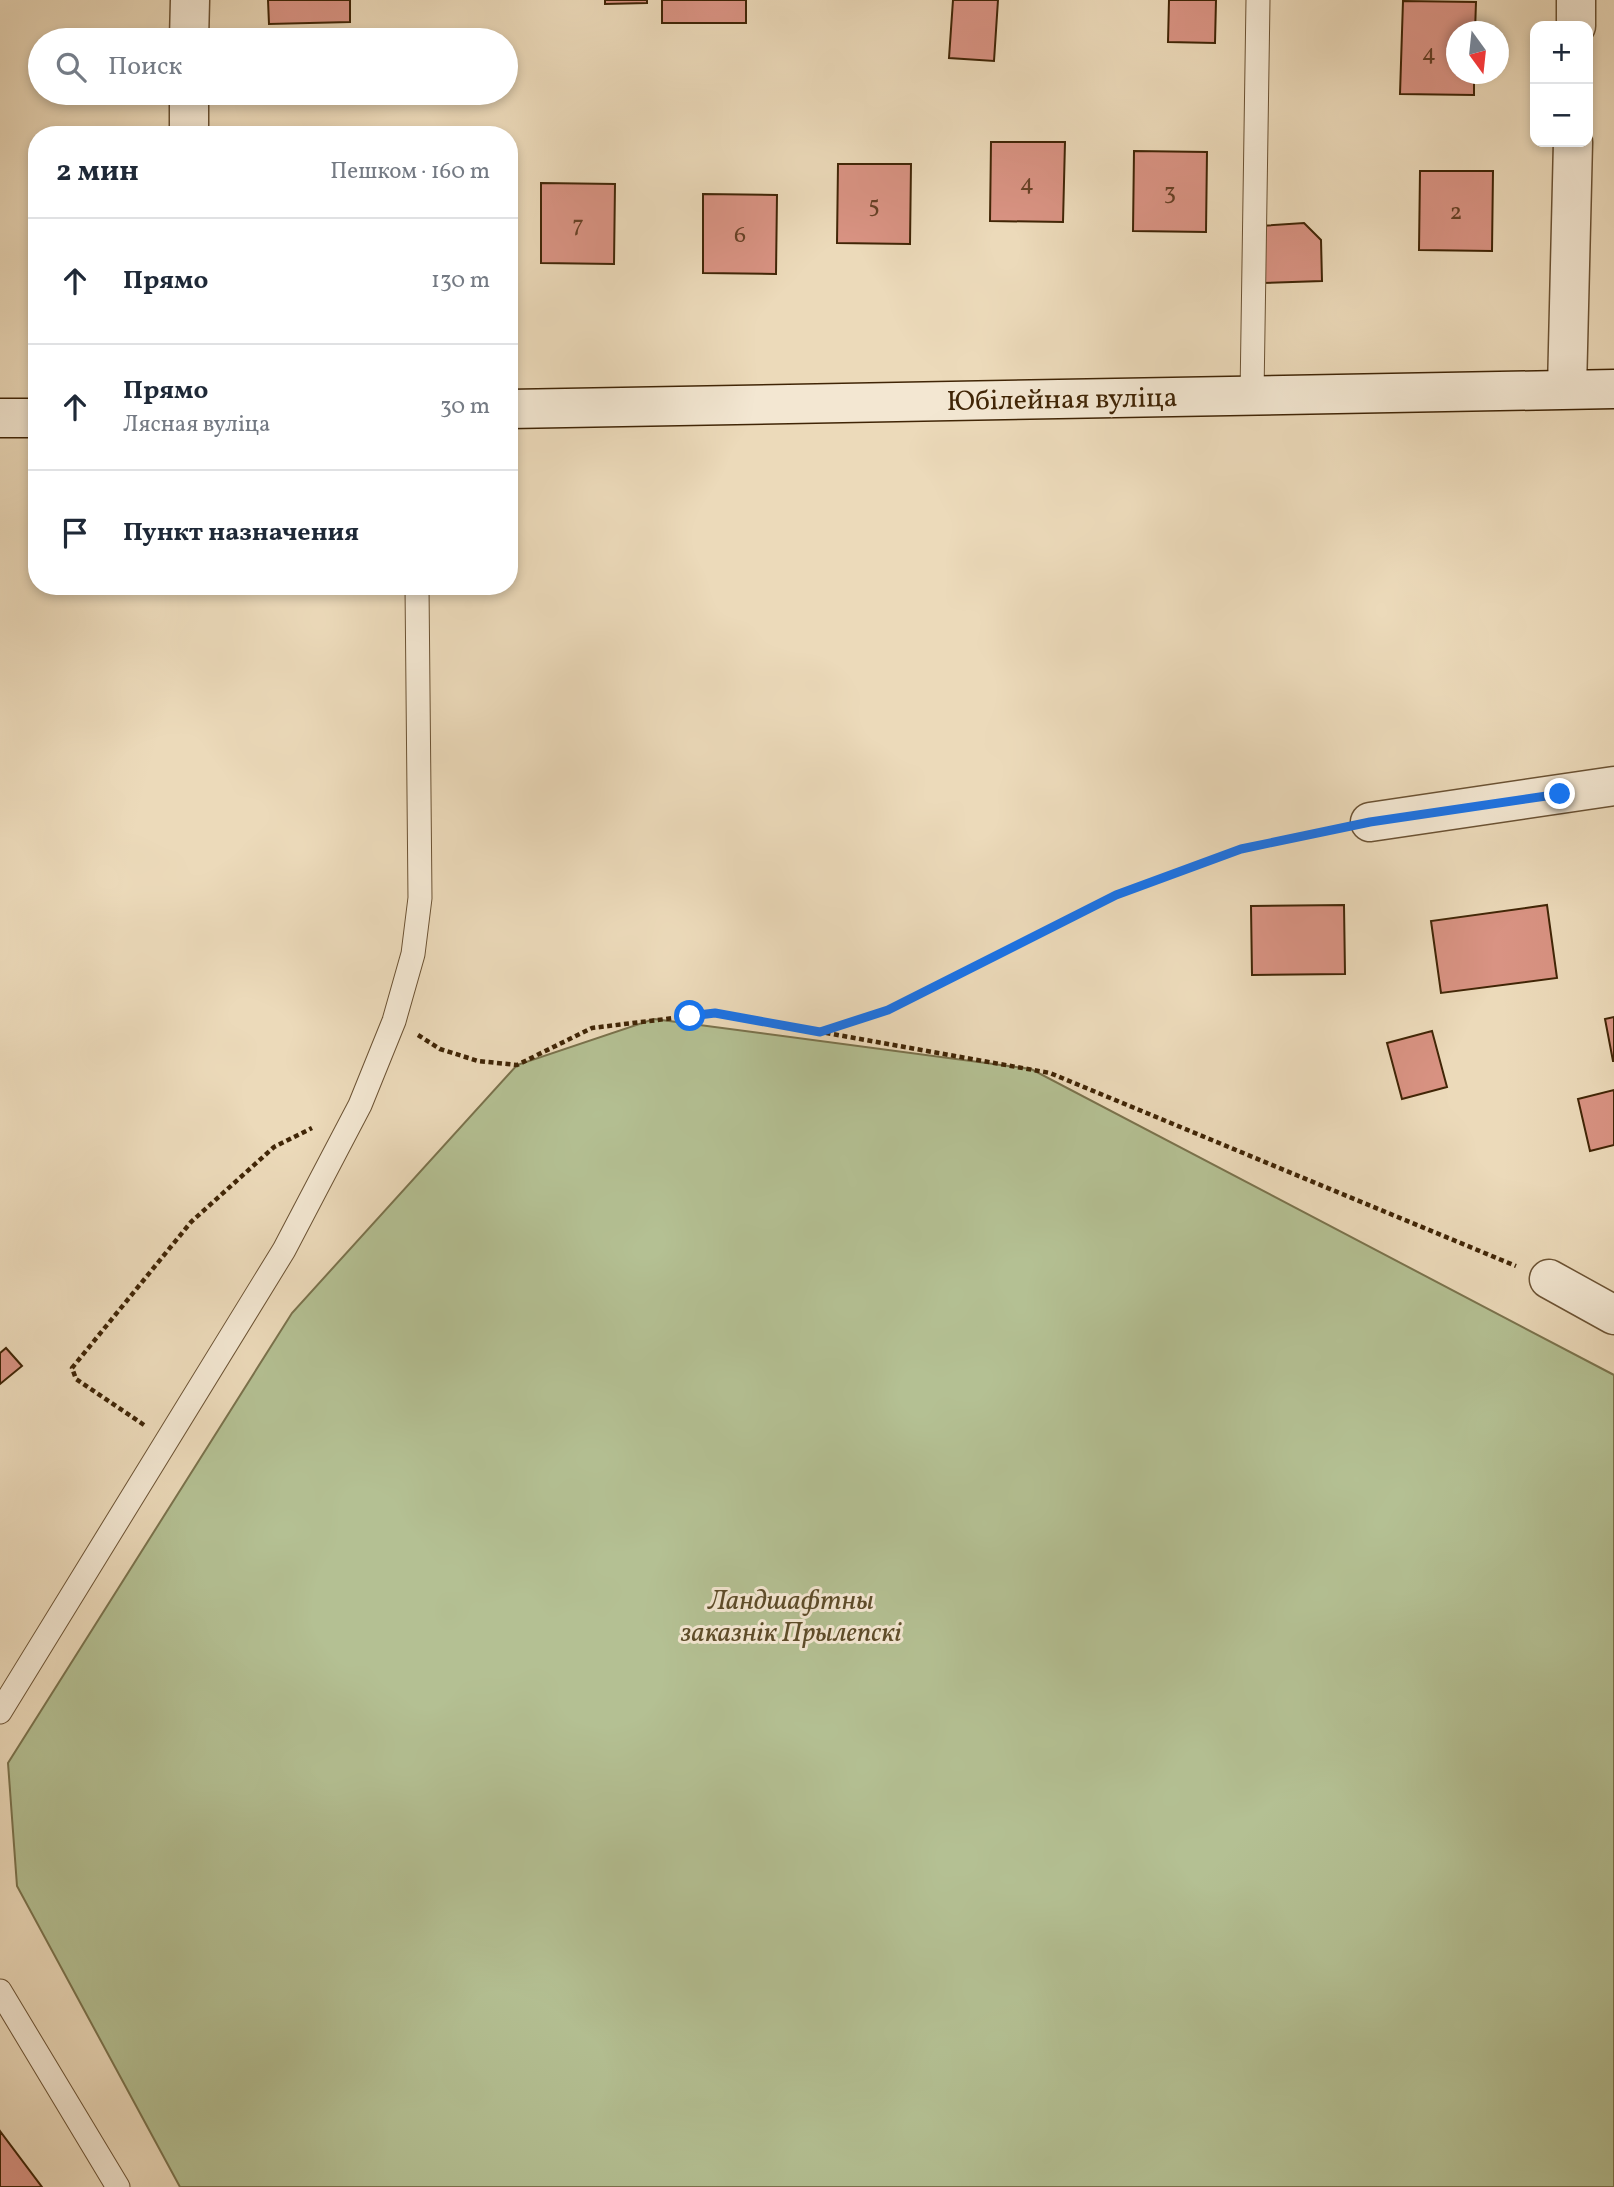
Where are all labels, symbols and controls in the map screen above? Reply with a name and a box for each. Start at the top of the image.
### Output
north arrow [1446,21,1509,84]
map controls [1530,21,1593,147]
button: + [1530,21,1593,84]
search box [28,28,518,105]
house number: 4 [1422,37,1436,71]
icon: search [52,48,90,86]
text: Поиск [108,49,182,85]
button: − [1530,84,1593,147]
text: 2 мин [56,151,139,193]
text: Пешком · 160 m [330,156,490,188]
house number: 4 [1020,167,1034,201]
house number: 3 [1164,176,1176,210]
house number: 5 [868,189,880,223]
house number: 2 [1450,196,1462,230]
house number: 7 [572,209,584,243]
house number: 6 [734,219,746,253]
icon: ahead [56,262,94,300]
text: Прямо [123,263,208,299]
text: 130 m [431,265,490,297]
text: Прямо [123,373,208,409]
street label: Юбілейная вуліца [946,379,1178,422]
icon: ahead [56,388,94,426]
text: 30 m [440,391,490,423]
text: Лясная вуліца [123,409,271,441]
icon: arrive [56,514,94,552]
text: Пункт назначения [123,515,359,551]
route end [1544,778,1575,809]
route start [674,1000,705,1031]
park label: Ландшафтны заказнік Прылепскі [681,1582,903,1653]

